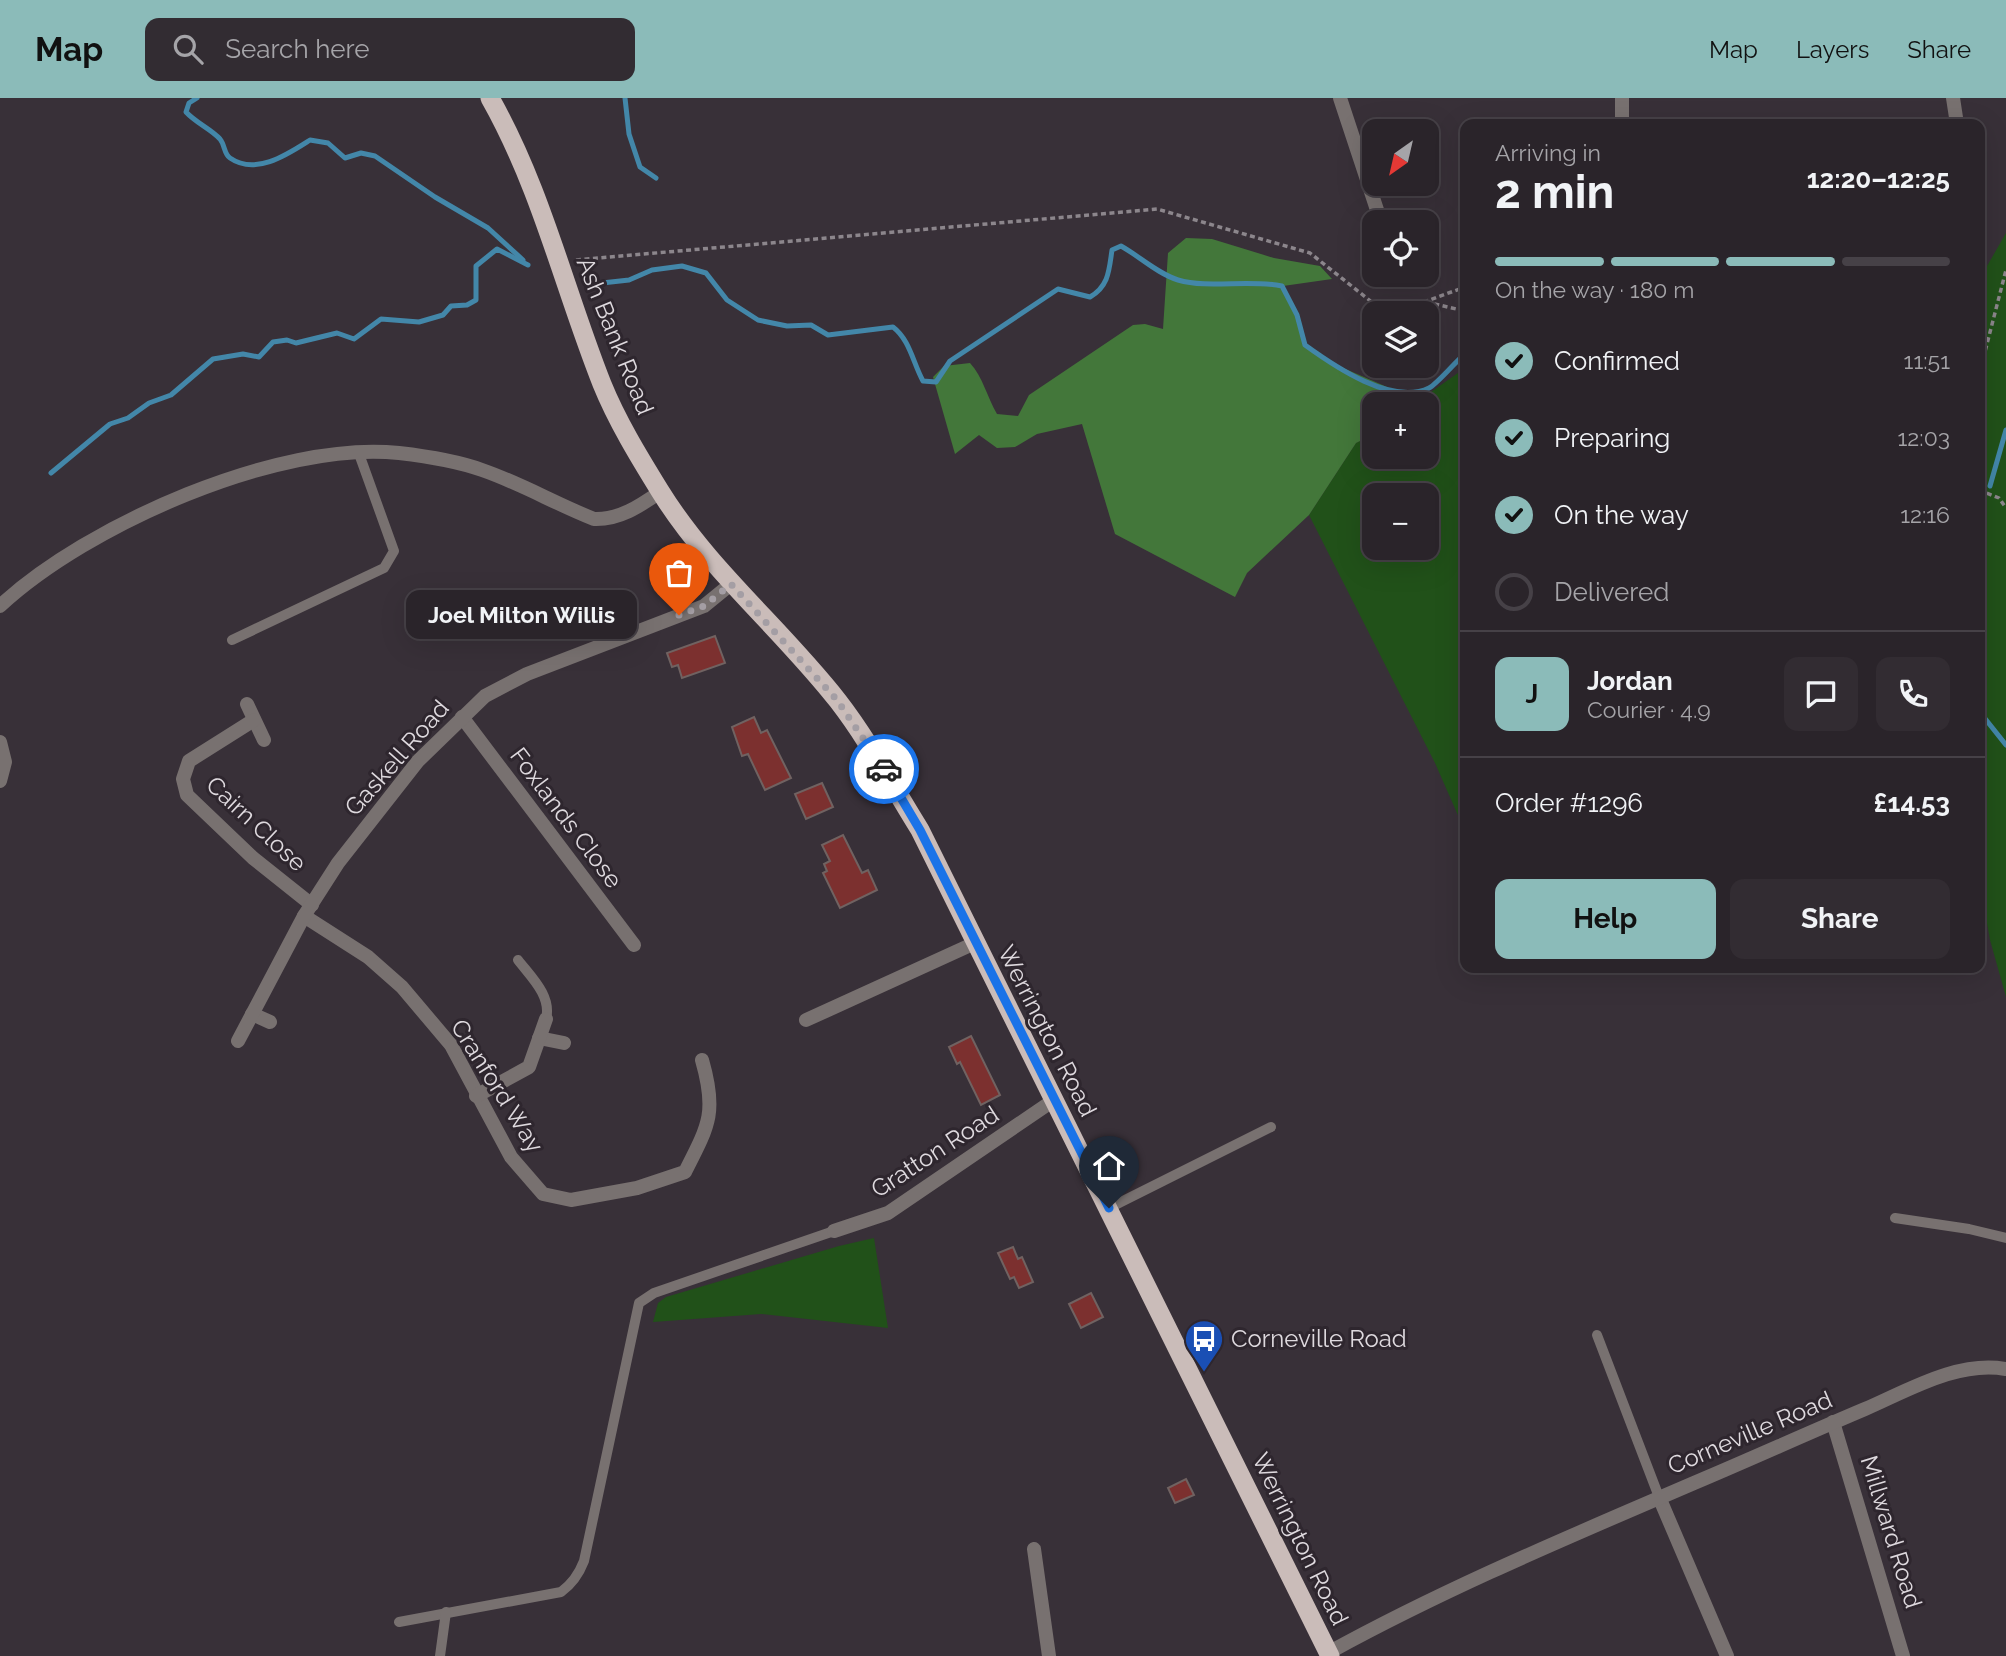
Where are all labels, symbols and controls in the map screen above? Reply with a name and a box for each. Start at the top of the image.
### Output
search box [145,18,635,81]
text: Map [35,30,103,69]
icon: search [169,30,207,68]
text: Search here [225,34,370,64]
text: Map [1709,35,1758,64]
text: Layers [1796,35,1869,64]
text: Share [1907,35,1971,64]
north arrow [1362,119,1438,196]
map controls [1362,119,1439,560]
text: Arriving in [1495,139,1601,166]
text: 12:20–12:25 [1807,164,1950,194]
text: 2 min [1495,165,1614,219]
button: locate [1362,210,1439,287]
street label: Ash Bank Road [571,253,660,419]
text: On the way · 180 m [1495,276,1694,303]
button: layers [1362,301,1439,378]
icon: check [1495,342,1533,380]
text: Confirmed [1554,346,1680,376]
text: 11:51 [1904,347,1950,374]
button: + [1362,392,1439,469]
icon: check [1495,419,1533,457]
text: Preparing [1554,423,1670,453]
text: 12:03 [1897,424,1950,451]
button: − [1362,483,1439,560]
icon: check [1495,496,1533,534]
text: On the way [1554,500,1689,530]
text: 12:16 [1900,501,1950,528]
pin [649,543,709,615]
icon: bag [660,554,698,592]
text: Delivered [1554,577,1669,607]
callout: Joel Milton Willis [406,590,637,640]
text: Joel Milton Willis [428,601,615,628]
button: chat [1784,657,1858,731]
button: phone [1876,657,1950,731]
text: Jordan [1587,666,1673,696]
text: J [1526,679,1538,709]
street label: Gaskell Road [338,694,455,822]
text: Courier · 4.9 [1587,696,1711,723]
courier [849,734,919,804]
street label: Foxlands Close [504,742,629,894]
icon: car [865,750,903,788]
street label: Cairn Close [200,770,312,877]
text: Order #1296 [1495,788,1643,818]
text: £14.53 [1873,788,1950,818]
button: Help [1495,879,1716,959]
button: Share [1730,879,1950,959]
street label: Werrington Road [992,940,1103,1121]
street label: Cranford Way [445,1014,550,1158]
street label: Gratton Road [865,1100,1004,1204]
pin [1079,1136,1139,1208]
icon: home [1090,1147,1128,1185]
bus stop icon: Corneville Road [1183,1318,1225,1373]
place label: Corneville Road [1231,1324,1407,1353]
street label: Corneville Road [1663,1385,1836,1480]
street label: Werrington Road [1246,1448,1355,1630]
street label: Millward Road [1855,1452,1928,1612]

